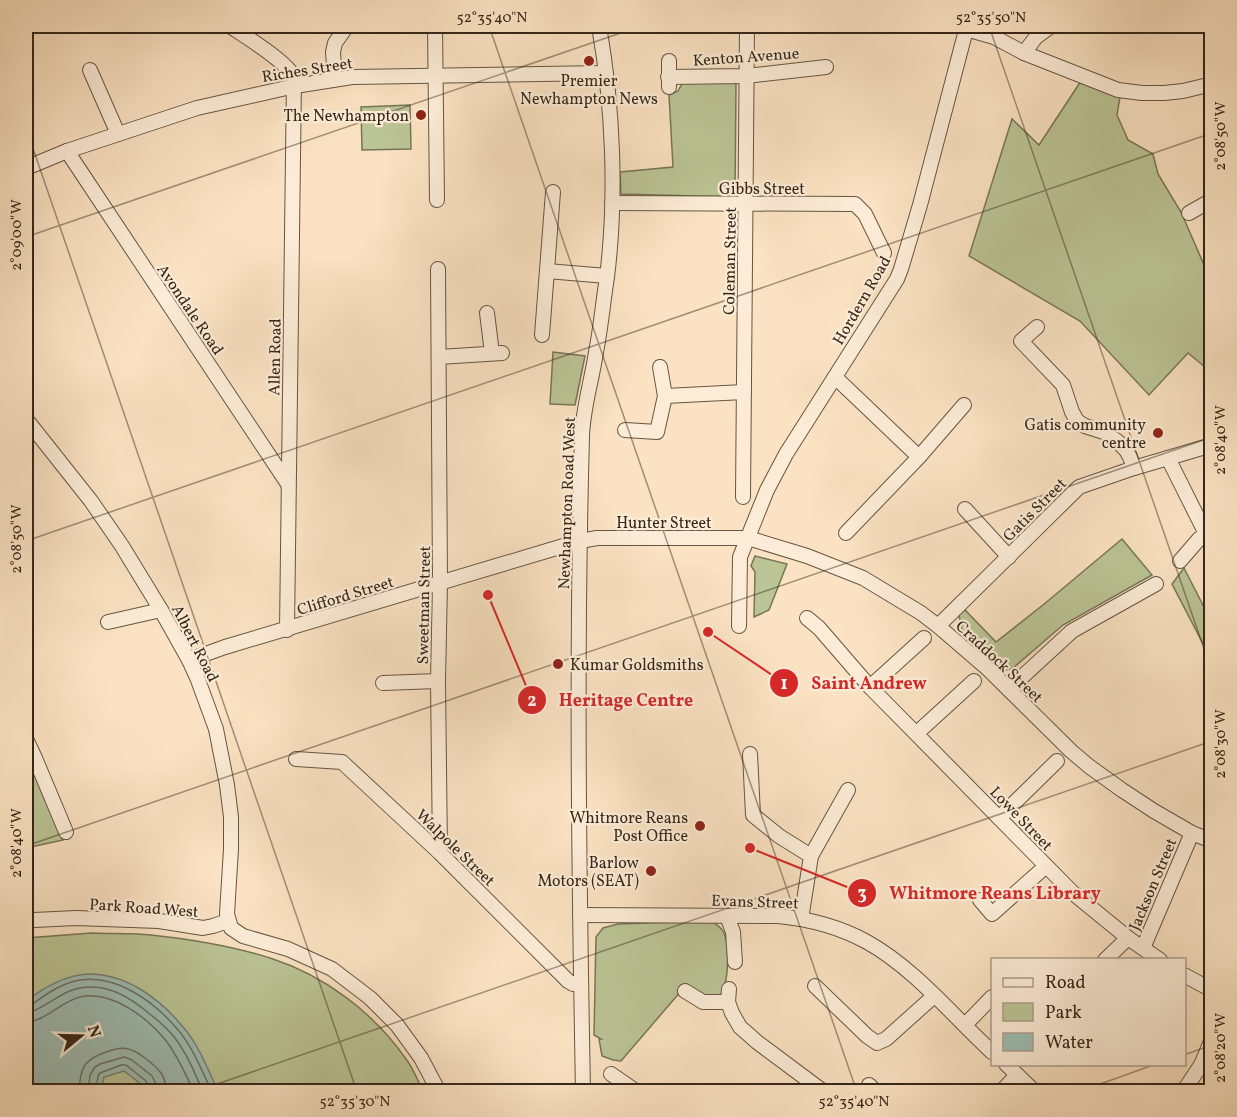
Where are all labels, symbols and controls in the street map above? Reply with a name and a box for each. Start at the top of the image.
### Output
text: 52°35'40"N [457,8,527,29]
text: 52°35'50"N [956,8,1026,29]
street label: Kenton Avenue [692,43,800,73]
street label: Riches Street [260,53,355,89]
marker: Premier Newhampton News [582,54,596,68]
place label: Premier Newhampton News [520,71,658,111]
text: 2°08'50"W [1211,101,1232,171]
place label: The Newhampton [284,106,409,128]
marker: The Newhampton [414,108,428,122]
street label: Gibbs Street [719,179,805,201]
text: 2°09'00"W [7,199,28,271]
street label: Coleman Street [719,206,743,315]
street label: Hordern Road [828,252,897,350]
street label: Avondale Road [151,260,228,360]
street label: Allen Road [264,318,288,396]
text: 2°08'40"W [1211,405,1232,475]
place label: Gatis community centre [1024,415,1146,455]
street label: Newhampton Road West [554,416,582,590]
marker: Gatis community centre [1151,426,1165,440]
street label: Gatis Street [999,473,1072,547]
text: 2°08'50"W [7,504,28,574]
street label: Hunter Street [616,513,712,535]
street label: Sweetman Street [413,545,437,665]
street label: Clifford Street [295,572,397,622]
street label: Albert Road [165,601,223,686]
street label: Craddock Street [950,616,1047,709]
place label: Kumar Goldsmiths [570,655,704,677]
marker: Kumar Goldsmiths [551,657,565,671]
callout: Saint Andrew [769,665,938,701]
text: 1 [780,672,788,697]
text: Saint Andrew [811,672,927,697]
callout: Heritage Centre [517,682,706,718]
text: 2 [527,689,537,714]
text: Heritage Centre [559,689,693,714]
text: 2°08'30"W [1211,709,1232,779]
street label: Lowe Street [984,782,1057,857]
street label: Walpole Street [410,805,499,892]
text: 2°08'40"W [7,808,28,878]
place label: Whitmore Reans Post Office [569,808,688,848]
marker: Whitmore Reans Post Office [693,819,707,833]
street label: Jackson Street [1124,835,1183,935]
place label: Barlow Motors (SEAT) [537,853,640,893]
marker: Barlow Motors (SEAT) [644,864,658,878]
callout: Whitmore Reans Library [847,875,1113,911]
text: 3 [857,882,867,907]
text: Whitmore Reans Library [889,882,1101,907]
street label: Evans Street [711,890,799,916]
street label: Park Road West [88,894,200,924]
legend [991,958,1186,1066]
text: Road [1045,971,1086,996]
text: Park [1045,1001,1082,1026]
north arrow [51,1006,111,1066]
text: 2°08'20"W [1211,1013,1232,1083]
text: N [81,1023,106,1041]
text: Water [1045,1031,1093,1056]
text: 52°35'30"N [320,1092,390,1113]
text: 52°35'40"N [819,1092,889,1113]

